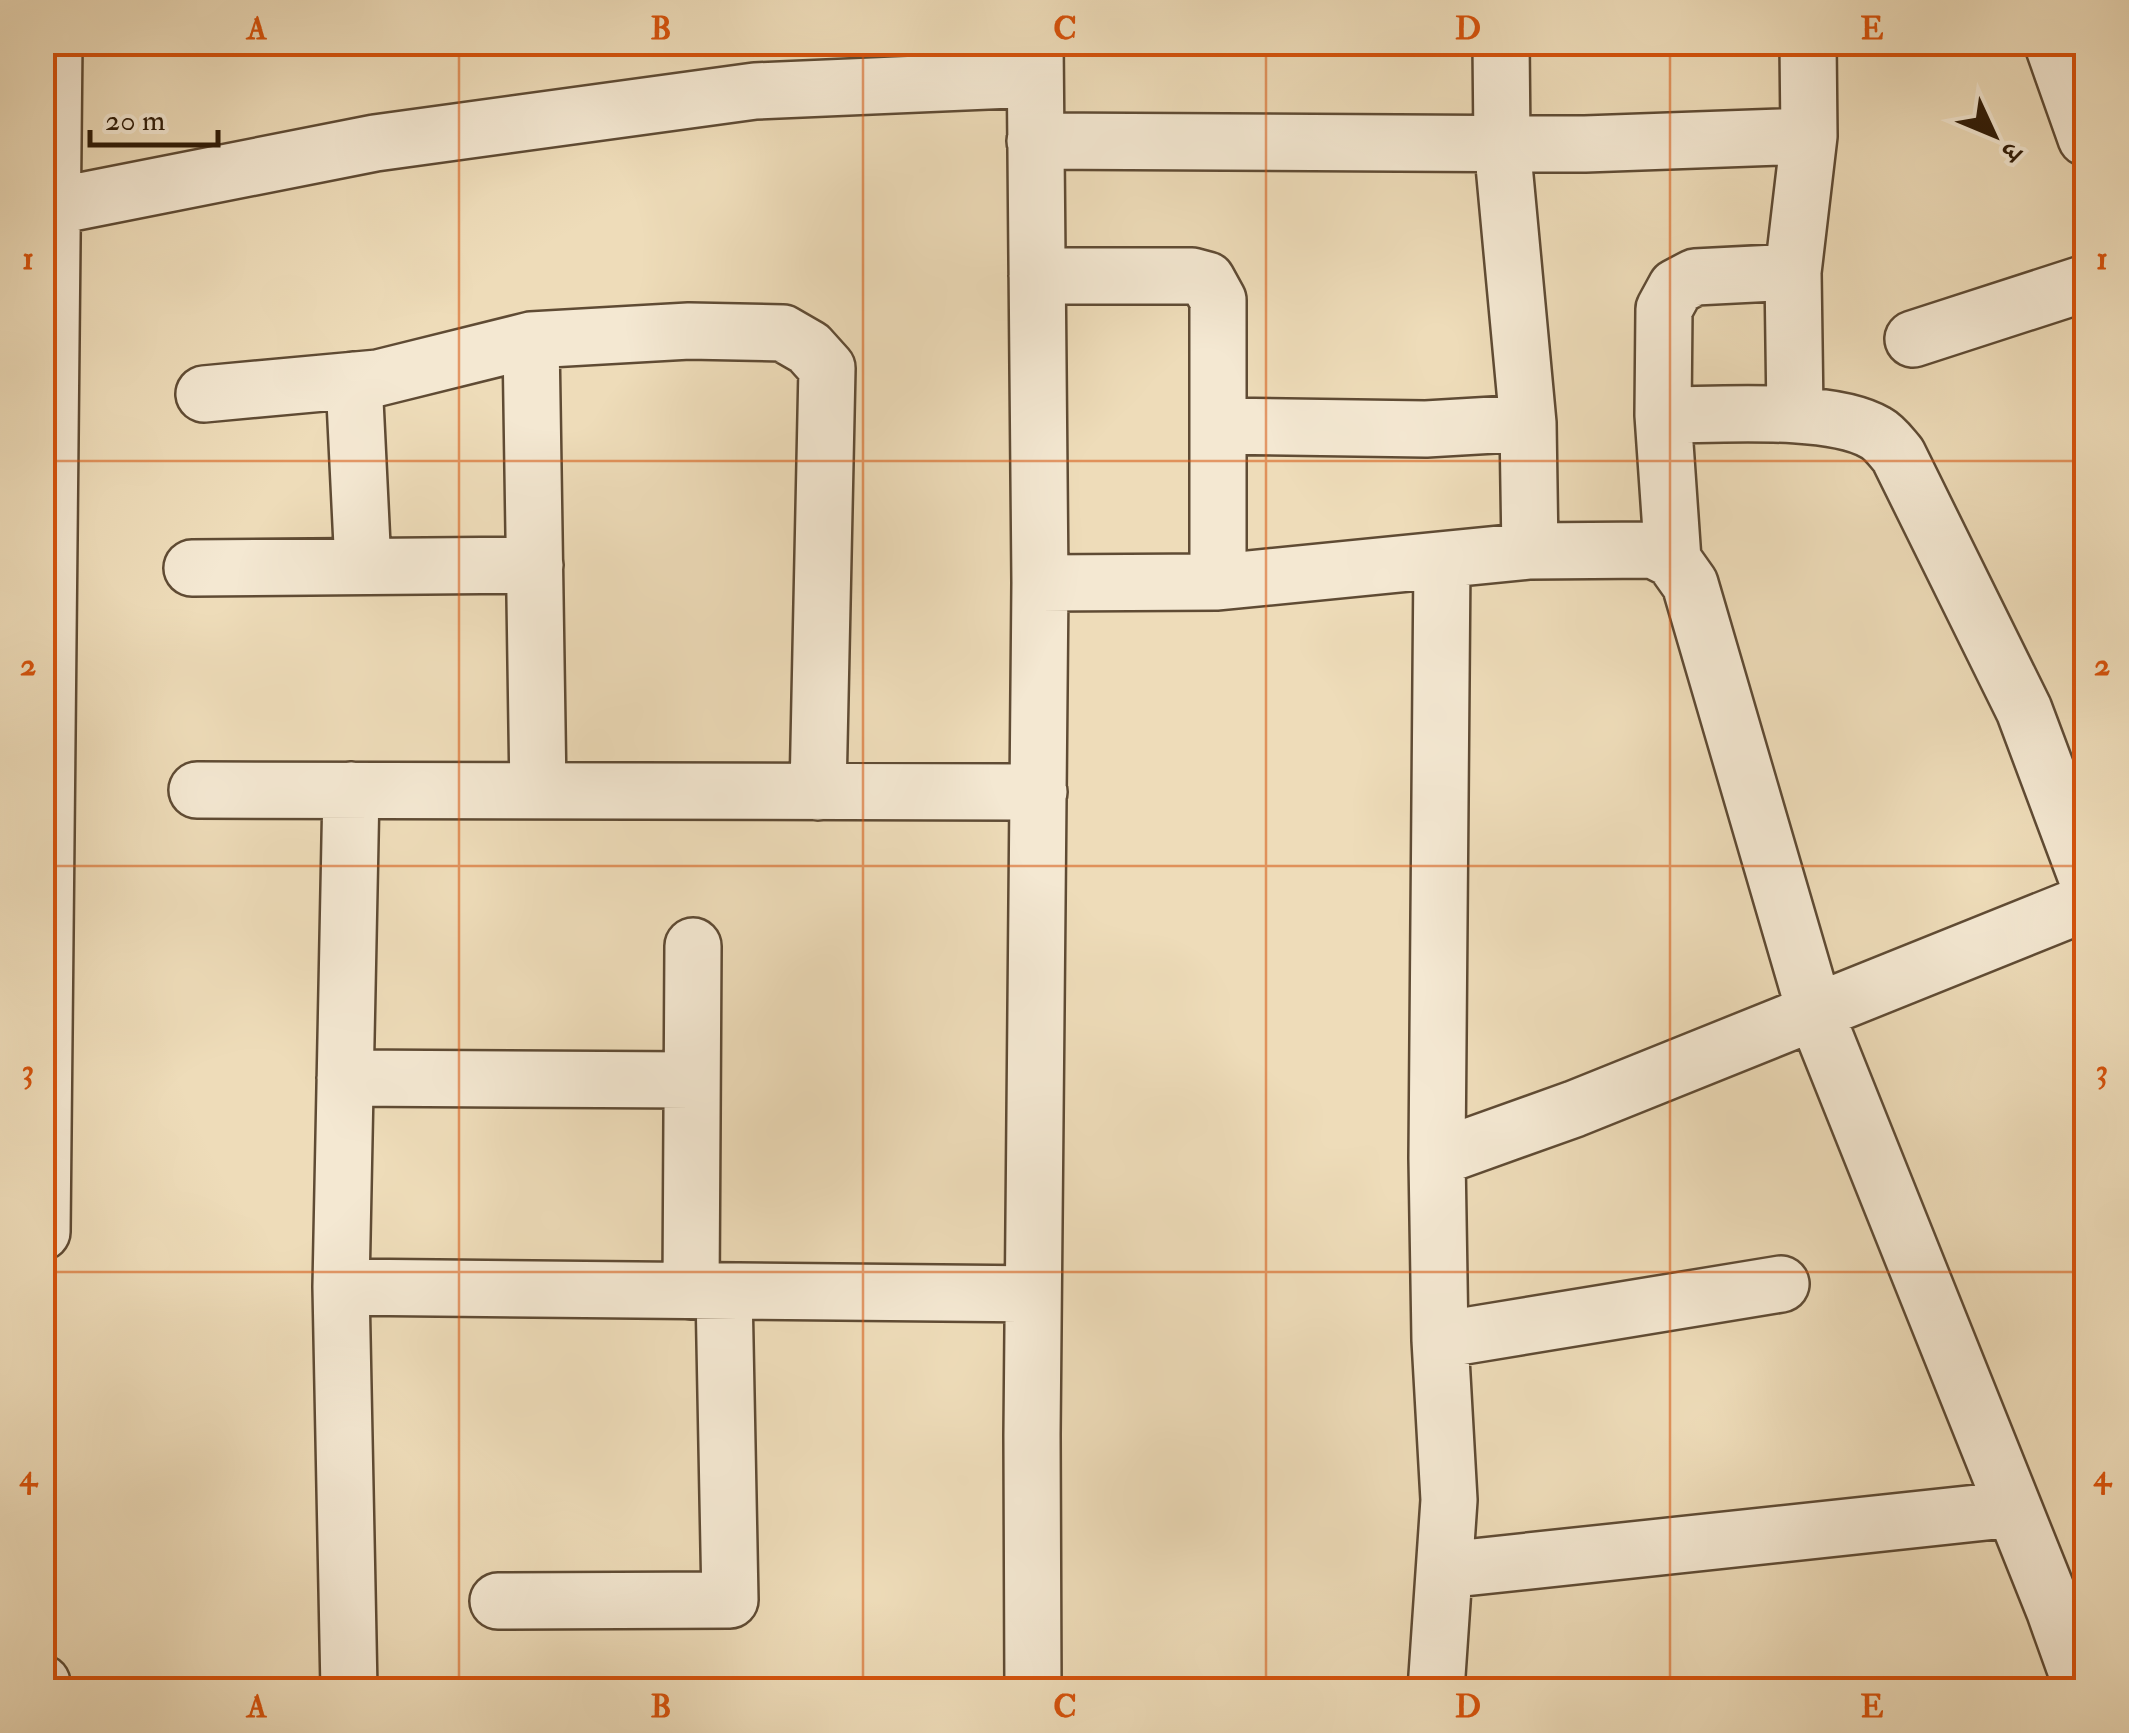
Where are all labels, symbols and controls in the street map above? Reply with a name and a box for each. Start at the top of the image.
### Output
text: A [245,9,268,49]
text: B [651,9,671,49]
text: C [1053,9,1077,49]
text: D [1455,9,1481,49]
text: E [1860,9,1884,49]
scale bar [90,85,218,147]
north arrow [1944,85,2044,185]
text: 20 m [105,102,165,139]
text: उ [1992,133,2030,170]
text: 1 [22,239,34,279]
text: 1 [2096,239,2108,279]
text: 2 [20,645,36,685]
text: 2 [2094,645,2110,685]
text: 3 [22,1051,34,1091]
text: 3 [2096,1051,2108,1091]
text: 4 [18,1456,38,1496]
text: 4 [2092,1456,2112,1496]
text: A [245,1687,268,1727]
text: B [651,1687,671,1727]
text: C [1053,1687,1077,1727]
text: D [1455,1687,1481,1727]
text: E [1860,1687,1884,1727]

